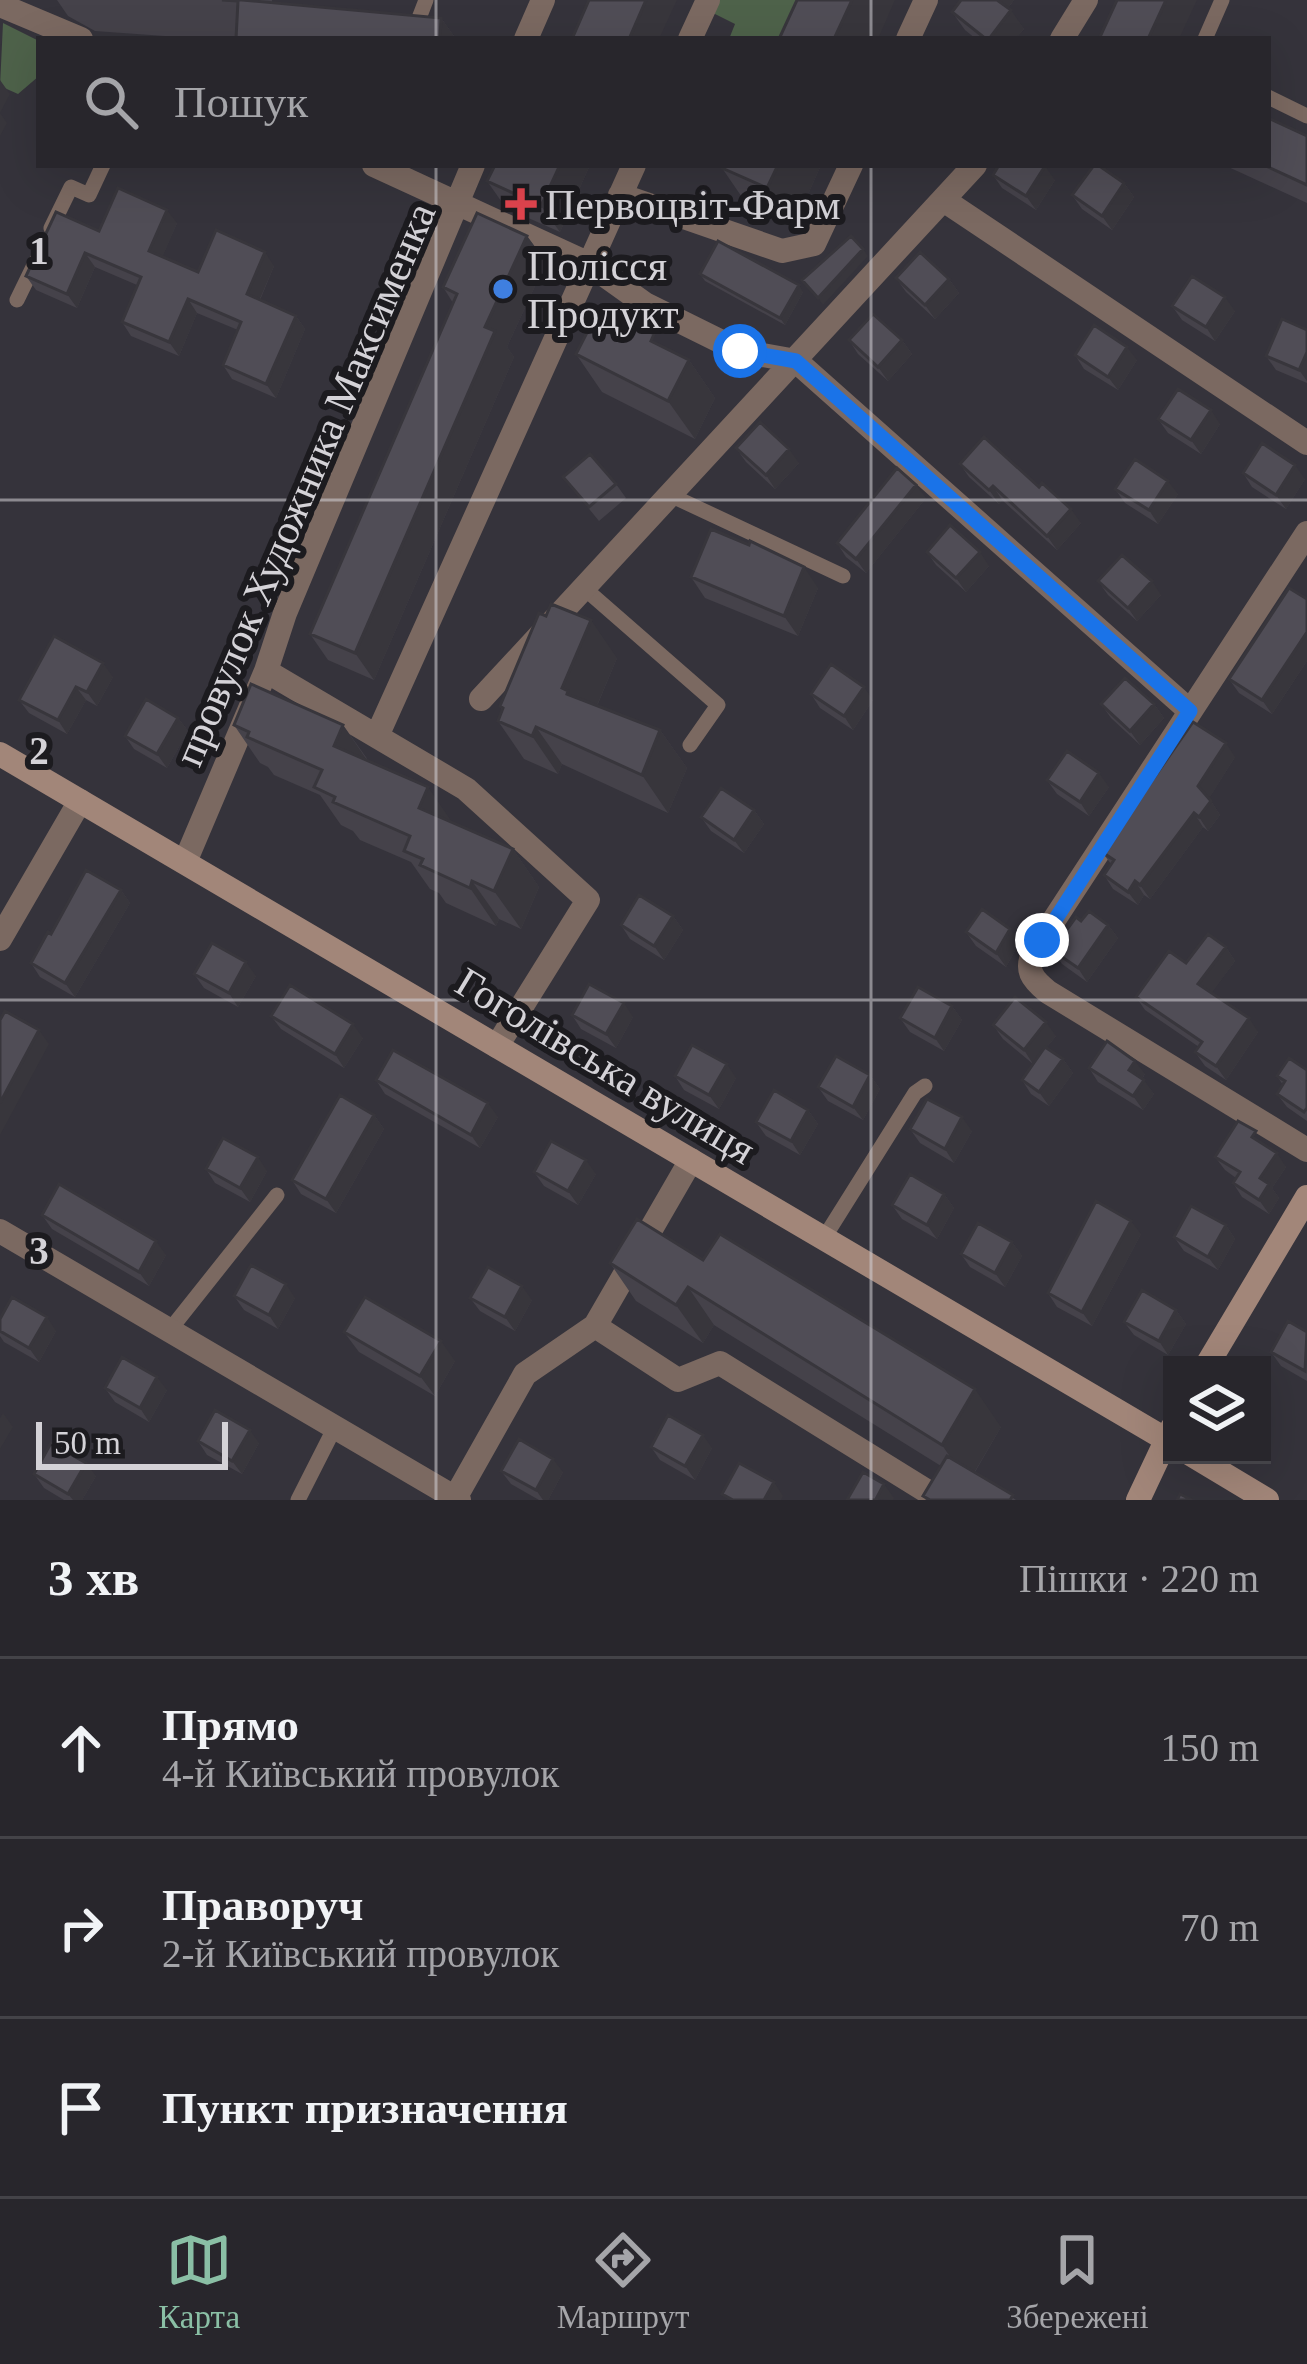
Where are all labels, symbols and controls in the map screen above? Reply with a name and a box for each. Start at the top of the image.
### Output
search box [36,36,1271,168]
icon: search [78,69,144,135]
text: Пошук [174,77,308,127]
place label: Первоцвіт-Фарм [545,182,841,228]
marker: Первоцвіт-Фарм [508,191,534,217]
street label: провулок Художника Максименка [165,196,445,773]
text: 1 [29,229,49,272]
place label: Полісся Продукт [527,243,679,337]
marker: Полісся Продукт [490,276,516,302]
route start [713,324,767,378]
text: 2 [29,729,49,772]
route end [1015,913,1069,967]
street label: Гоголівська вулиця [448,959,763,1173]
text: 3 [29,1229,49,1272]
map controls [1163,1356,1271,1464]
button: layers [1163,1356,1271,1464]
scale bar [36,1416,228,1469]
text: 50 m [54,1425,121,1461]
text: 3 хв [48,1550,139,1606]
text: Пішки · 220 m [1019,1557,1259,1600]
text: Прямо [162,1700,299,1750]
icon: ahead [48,1715,114,1781]
text: 150 m [1160,1726,1259,1769]
text: 4-й Київський провулок [162,1752,559,1795]
text: Праворуч [162,1880,363,1930]
icon: right [48,1895,114,1961]
text: 70 m [1180,1906,1259,1949]
text: 2-й Київський провулок [162,1932,559,1975]
icon: arrive [48,2075,114,2141]
text: Пункт призначення [162,2083,568,2133]
tab: Карта [158,2227,240,2336]
tab: Маршрут [557,2227,690,2336]
tab: Збережені [1006,2227,1149,2336]

